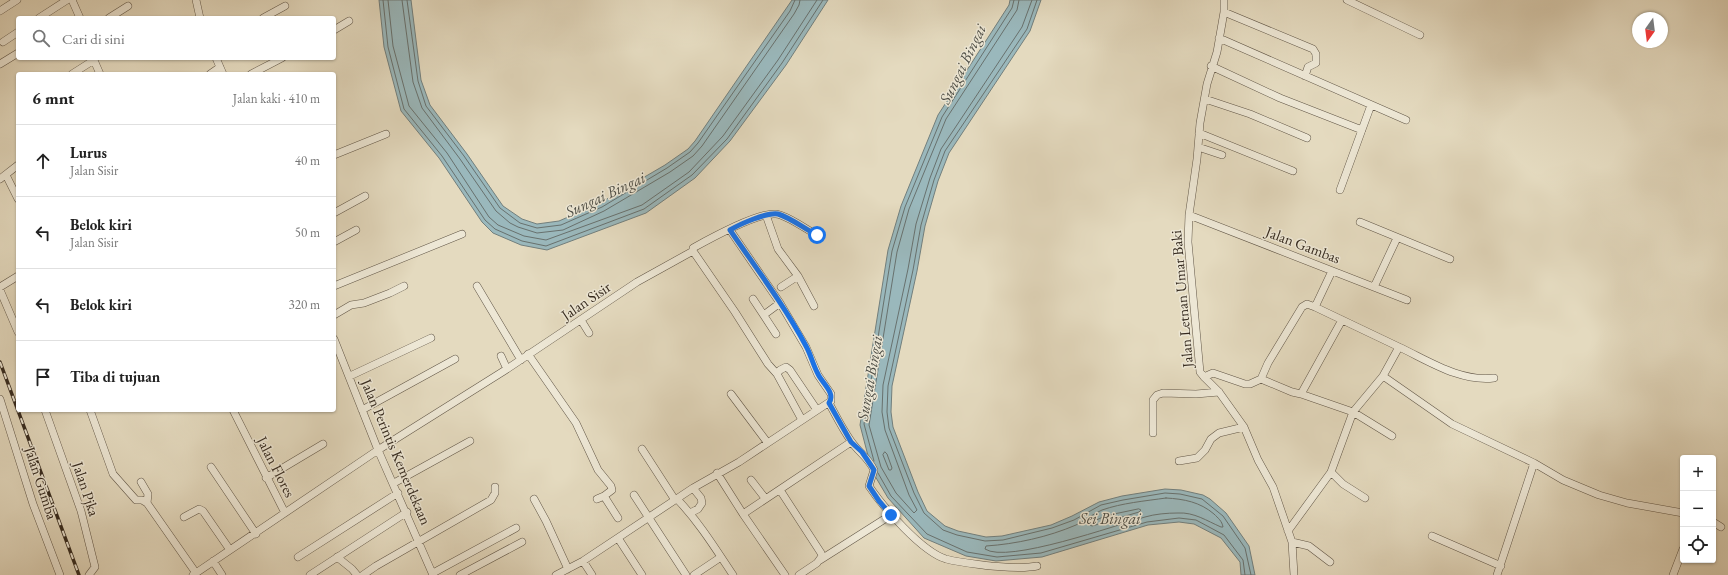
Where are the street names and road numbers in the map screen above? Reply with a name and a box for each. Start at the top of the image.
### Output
street label: Jalan Gambas [1261,221,1343,268]
street label: Jalan Letnan Umar Baki [1166,229,1197,371]
street label: Jalan Sisir [556,277,614,325]
street label: Jalan Perintis Kemerdekaan [356,374,436,528]
street label: Jalan Flores [252,431,300,501]
street label: Jalan Gumba [20,442,62,522]
street label: Jalan Pjka [68,457,104,519]

